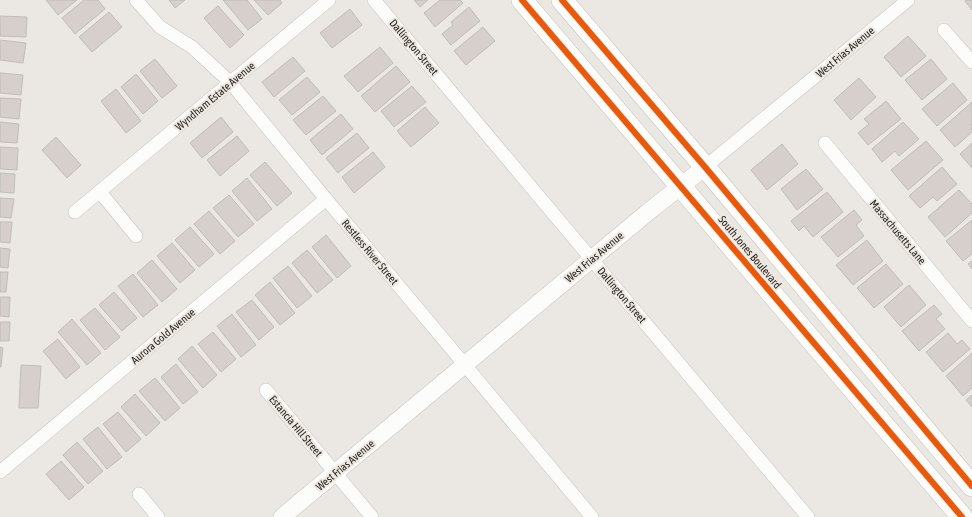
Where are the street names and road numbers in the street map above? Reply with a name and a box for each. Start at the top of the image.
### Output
street label: Dallington Street [387,17,441,77]
street label: West Frias Avenue [814,24,876,80]
street label: Wyndham Estate Avenue [173,59,257,133]
street label: Massachusetts Lane [868,197,928,267]
street label: South Jones Boulevard [716,213,784,291]
street label: Restless River Street [339,217,401,287]
street label: West Frias Avenue [563,229,625,285]
street label: Dallington Street [595,265,649,325]
street label: Aurora Gold Avenue [129,306,197,366]
street label: Estancia Hill Street [267,393,325,459]
street label: West Frias Avenue [314,437,376,493]

